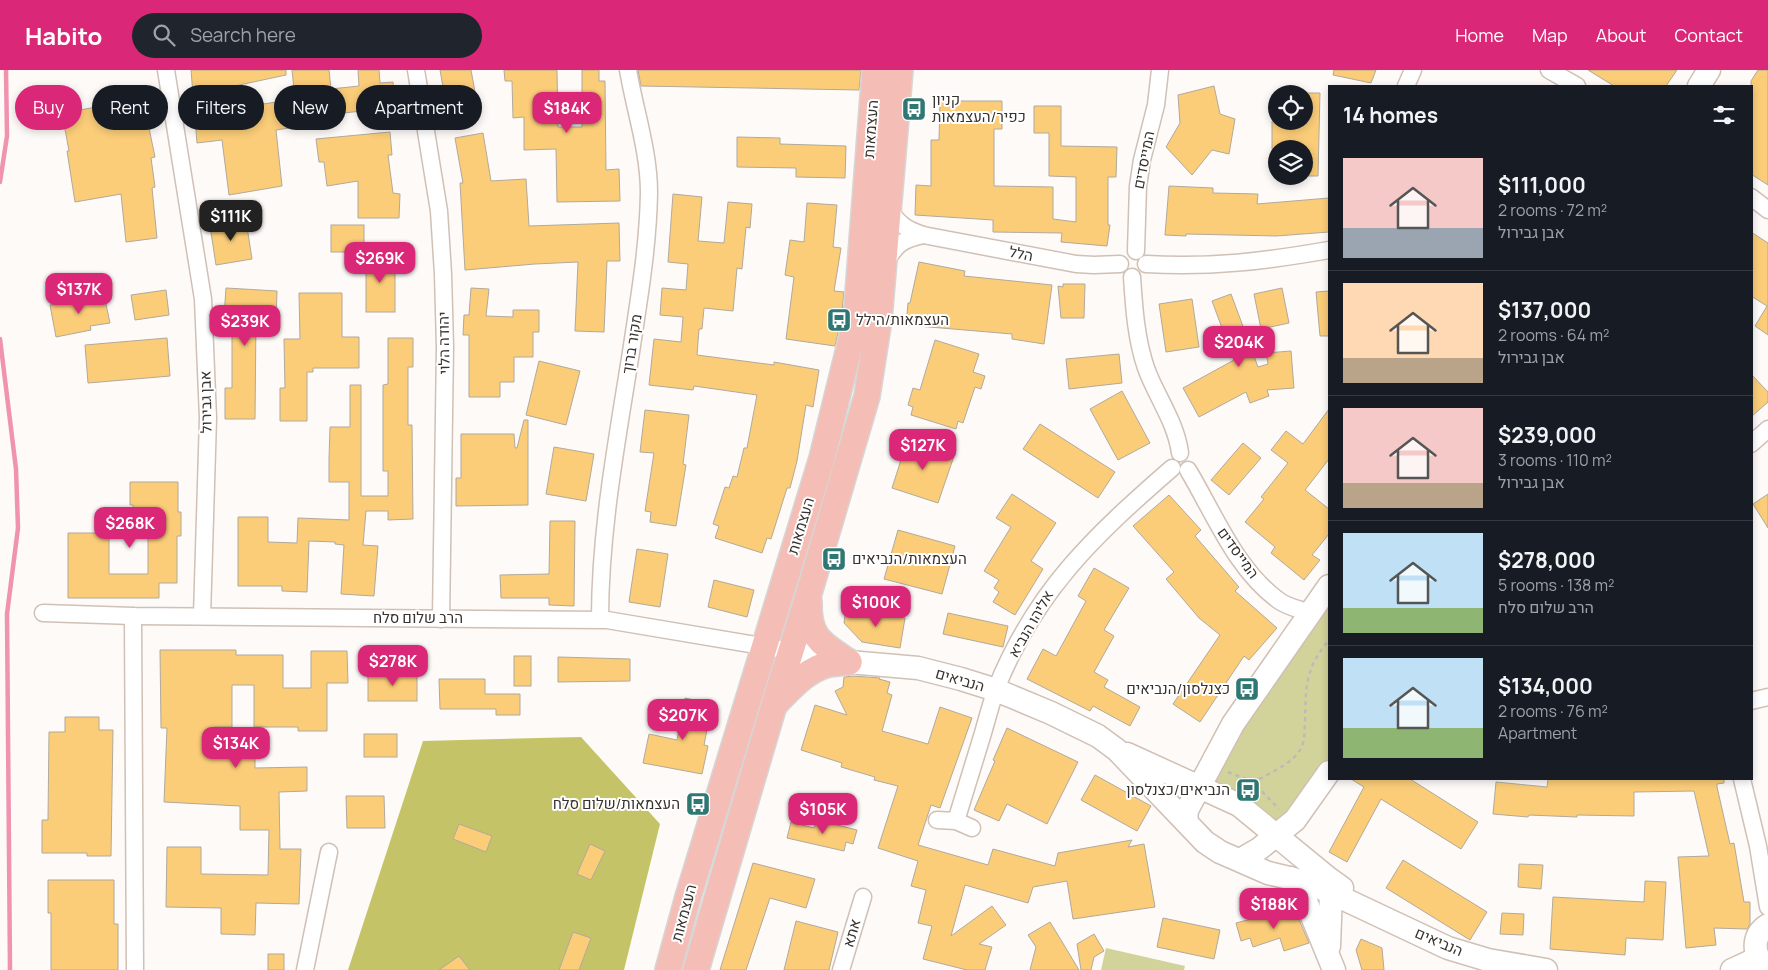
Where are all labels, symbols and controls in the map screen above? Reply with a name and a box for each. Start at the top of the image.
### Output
search box [132,13,482,58]
text: Habito [25,19,102,52]
icon: search [150,21,178,49]
text: Search here [190,22,296,48]
text: Home [1455,23,1504,47]
text: Map [1532,23,1568,47]
text: About [1596,23,1646,47]
text: Contact [1674,23,1743,47]
chip: Buy [15,85,82,130]
chip: Rent [92,85,168,130]
chip: Filters [178,85,264,130]
chip: New [274,85,346,130]
chip: Apartment [356,85,482,130]
map controls [1268,85,1313,185]
button: locate [1268,85,1313,130]
place label: קניון כפיר/העצמאות [932,89,1026,127]
pin: $184K [532,92,602,134]
bus stop icon: קניון כפיר/העצמאות [901,96,927,122]
text: $184K [544,97,590,119]
street label: העצמאות [858,99,883,159]
text: 14 homes [1343,101,1438,129]
icon: filters [1710,101,1738,129]
street label: המייסדים [1128,129,1159,191]
button: layers [1268,140,1313,185]
text: $111,000 [1498,171,1586,199]
icon: home [1383,178,1443,238]
text: 2 rooms · 72 m² [1498,199,1607,221]
pin: $111K [196,200,266,242]
text: $111K [210,205,252,227]
text: אבן גבירול [1498,221,1565,243]
street label: הלל [1007,241,1035,266]
pin: $269K [345,242,415,284]
text: $269K [355,247,405,269]
pin: $137K [44,272,114,315]
text: $137K [56,278,102,300]
text: $137,000 [1498,296,1591,324]
icon: home [1383,303,1443,363]
pin: $239K [210,304,280,347]
bus stop icon: העצמאות/הילל [826,307,852,333]
place label: העצמאות/הילל [856,309,949,330]
text: $239K [220,310,270,332]
street label: יהודה הלוי [432,311,455,375]
street label: מקור ברוך [616,312,647,376]
text: 2 rooms · 64 m² [1498,324,1609,346]
pin: $204K [1204,326,1274,368]
text: $204K [1214,331,1264,353]
text: אבן גבירול [1498,346,1565,368]
street label: אבן גבירול [194,371,217,433]
text: $239,000 [1498,421,1597,449]
pin: $127K [888,428,958,471]
icon: home [1383,428,1443,488]
text: $127K [900,434,946,456]
text: 3 rooms · 110 m² [1498,449,1612,471]
text: אבן גבירול [1498,471,1565,493]
street label: העצמאות [782,495,819,557]
pin: $268K [95,506,165,549]
text: $268K [105,512,155,534]
street label: המייסדים [1213,523,1264,583]
bus stop icon: העצמאות/הנביאים [821,546,847,572]
text: $278,000 [1498,546,1596,574]
place label: העצמאות/הנביאים [852,548,967,569]
icon: home [1383,553,1443,613]
text: 5 rooms · 138 m² [1498,574,1615,596]
pin: $100K [841,586,911,628]
street label: אליהו הנביא [1003,586,1058,661]
text: $100K [852,591,900,613]
text: הרב שלום סלח [1498,596,1594,618]
street label: הרב שלום סלח [373,607,463,628]
pin: $278K [358,644,428,687]
text: $278K [369,650,417,672]
street label: הנביאים [933,662,987,697]
text: $134,000 [1498,672,1593,700]
bus stop icon: כצנלסון/הנביאים [1234,676,1260,702]
place label: כצנלסון/הנביאים [1126,678,1230,699]
icon: home [1383,678,1443,738]
pin: $207K [648,698,718,741]
text: 2 rooms · 76 m² [1498,700,1608,722]
text: $207K [659,704,708,726]
text: Apartment [1498,722,1577,744]
pin: $134K [201,726,271,769]
text: $134K [213,732,259,754]
bus stop icon: הנביאים/כצנלסון [1235,777,1261,803]
place label: הנביאים/כצנלסון [1126,779,1230,800]
bus stop icon: העצמאות/שלום סלח [685,791,711,817]
pin: $105K [788,792,858,835]
place label: העצמאות/שלום סלח [553,793,680,814]
text: $105K [799,798,847,820]
street label: העצמאות [666,882,701,944]
pin: $188K [1239,888,1309,930]
text: $188K [1250,893,1298,915]
street label: אתא [837,916,866,950]
street label: הנביאים [1412,922,1466,961]

